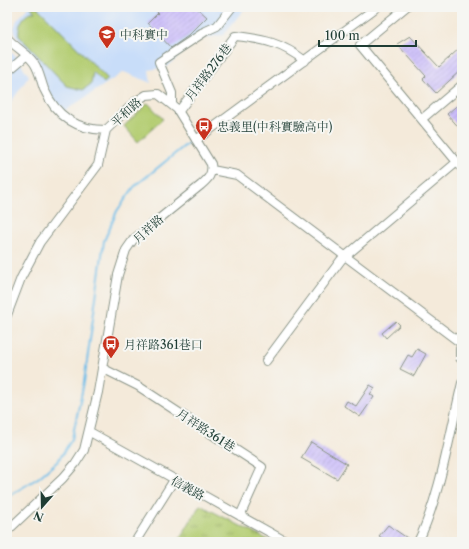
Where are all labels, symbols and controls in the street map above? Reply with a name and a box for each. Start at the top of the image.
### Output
scale bar [319,22,416,48]
school or university icon: 中科實中 [97,24,117,49]
place label: 中科實中 [120,27,168,42]
text: 100 m [325,28,360,43]
street label: 月祥路276巷 [182,40,234,104]
street label: 平和路 [108,94,144,130]
bus stop icon: 忠義里(中科實驗高中) [194,116,214,141]
place label: 忠義里(中科實驗高中) [217,119,333,134]
street label: 月祥路 [130,211,166,247]
bus stop icon: 月祥路361巷口 [101,334,121,359]
place label: 月祥路361巷口 [124,337,203,352]
street label: 月祥路361巷 [174,406,238,454]
street label: 信義路 [169,473,207,503]
north arrow [22,487,62,527]
text: N [31,508,45,525]

